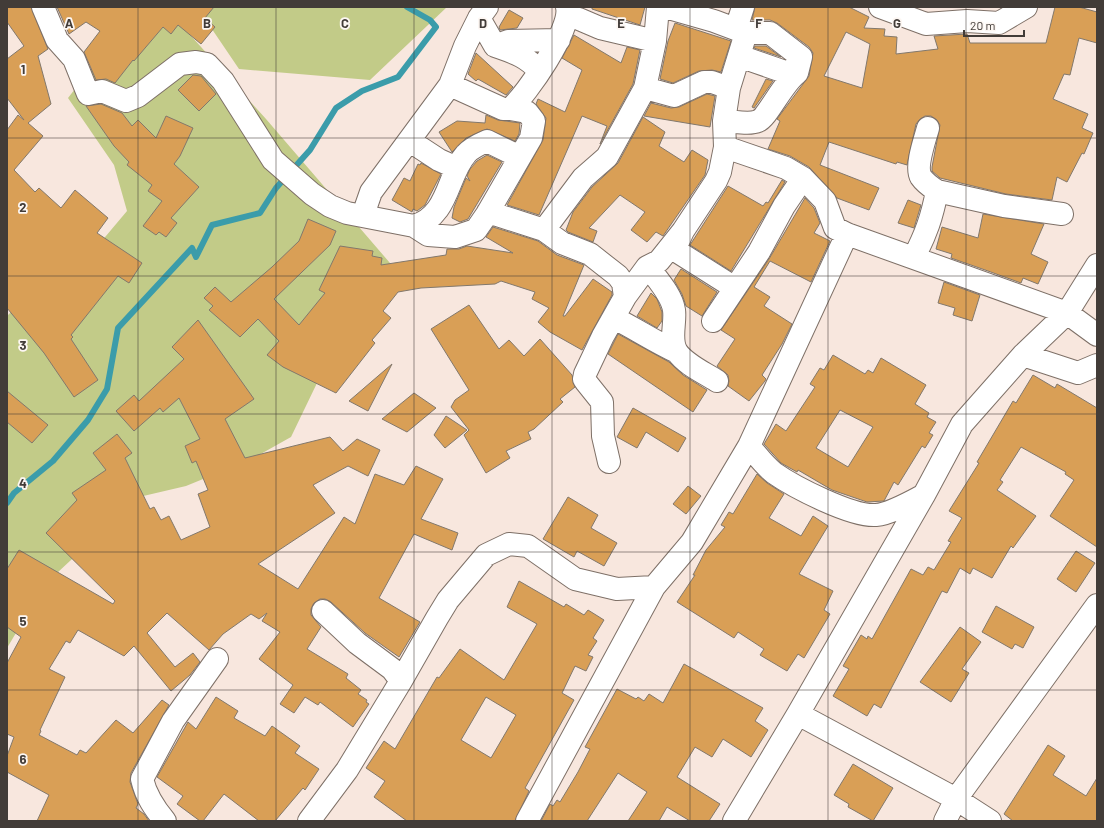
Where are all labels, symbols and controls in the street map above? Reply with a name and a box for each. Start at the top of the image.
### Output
scale bar [964,12,1024,38]
text: A [65,15,74,31]
text: B [203,15,211,31]
text: C [341,15,349,31]
text: D [479,15,487,31]
text: E [617,15,625,31]
text: F [755,15,763,31]
text: G [893,15,901,31]
text: 20 m [970,18,996,32]
text: 1 [21,61,25,77]
text: 2 [19,199,27,215]
text: 3 [19,337,27,353]
text: 4 [19,475,27,491]
text: 5 [19,613,27,629]
text: 6 [20,751,27,767]

